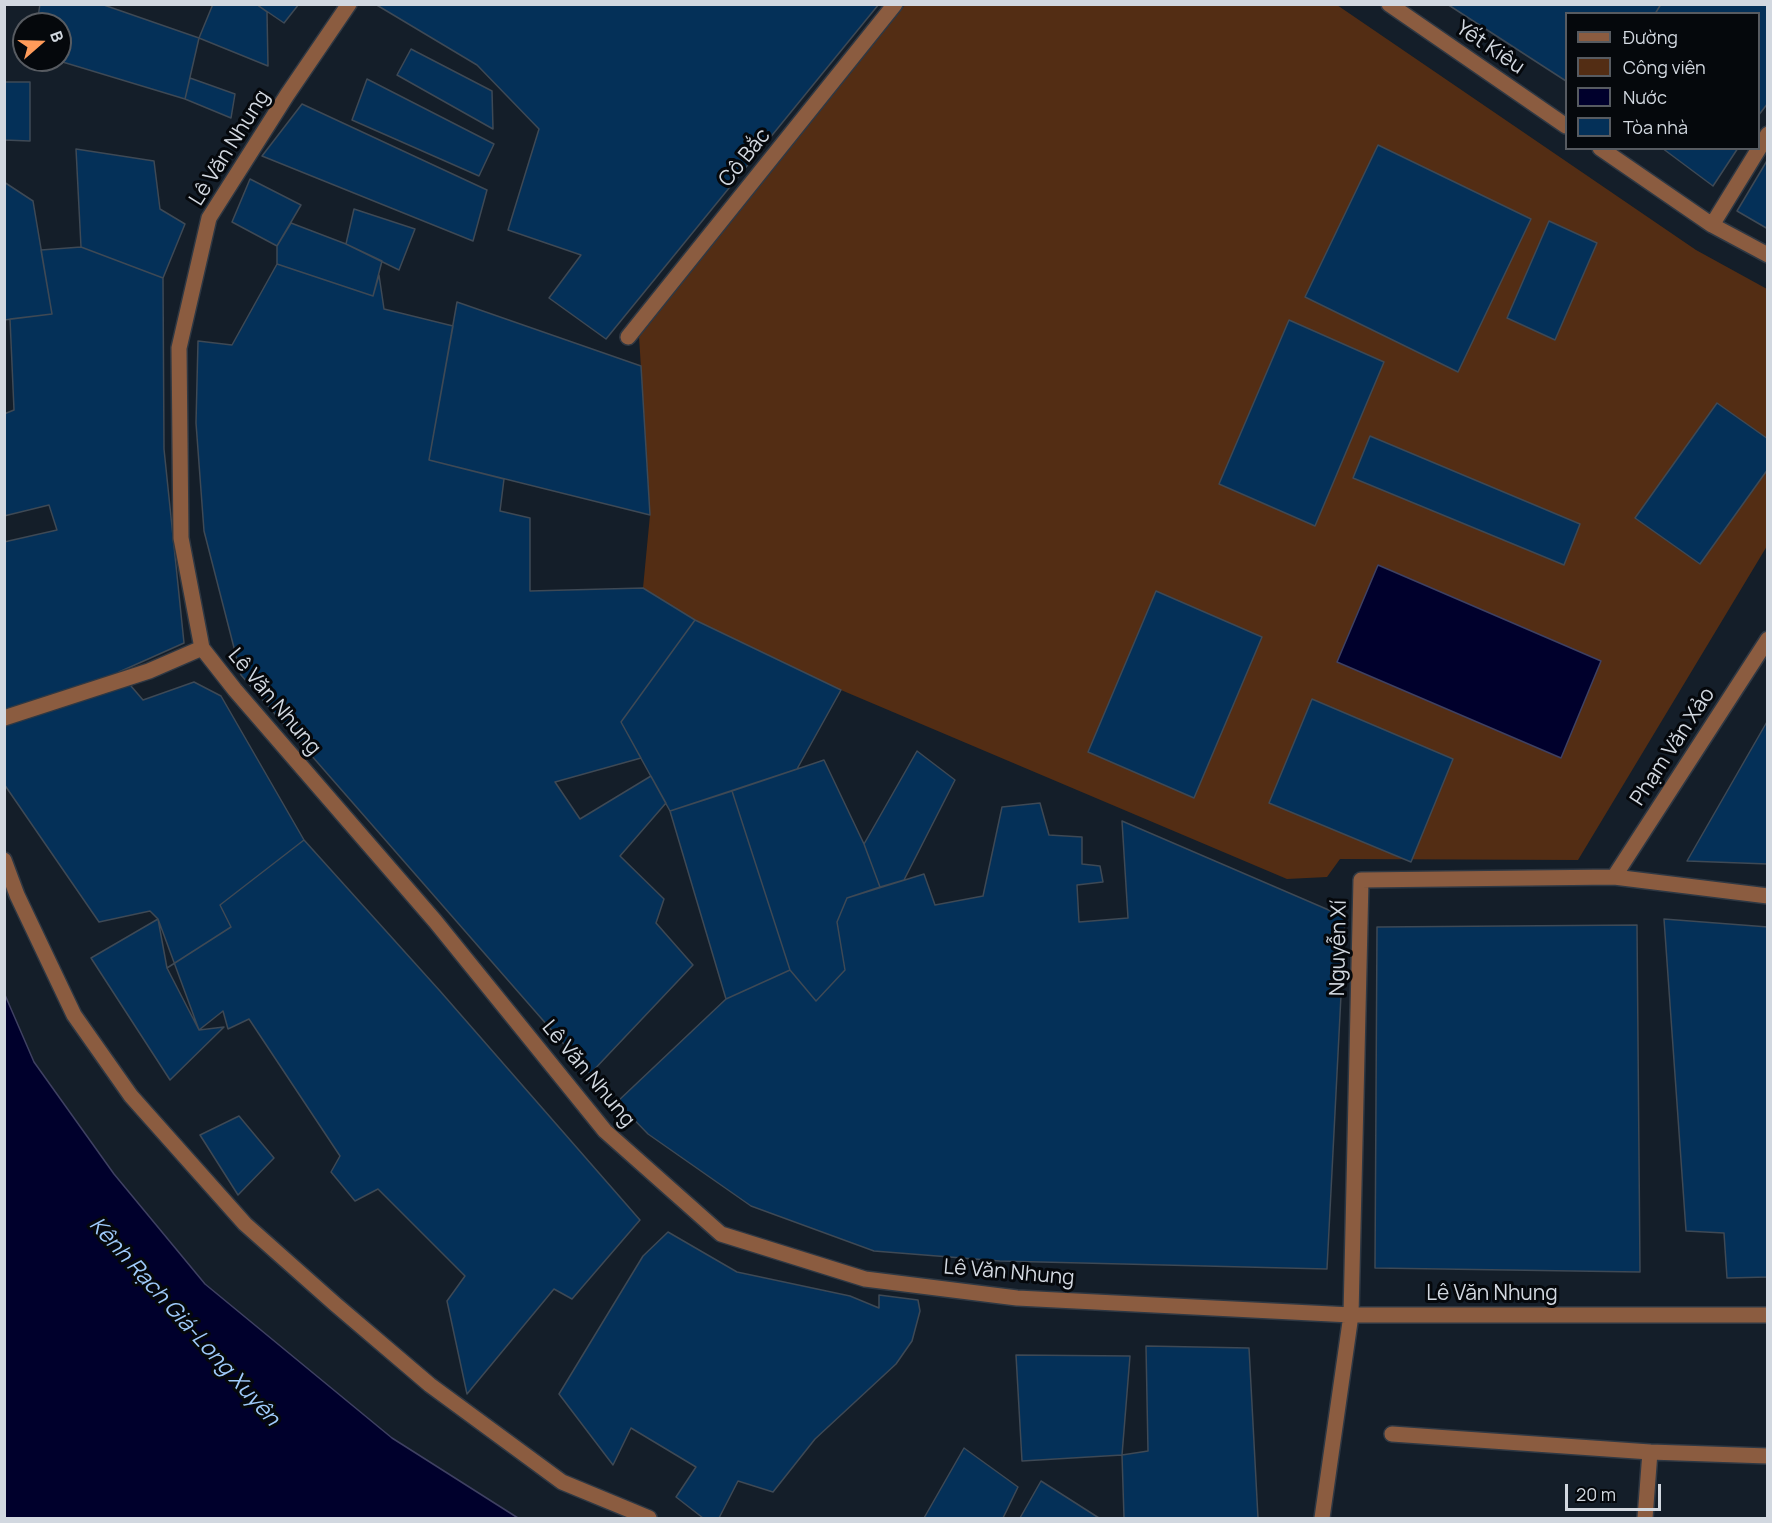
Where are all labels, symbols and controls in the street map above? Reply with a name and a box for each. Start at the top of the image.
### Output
north arrow [12,12,72,72]
legend [1565,12,1760,150]
street label: Yết Kiêu [1451,16,1529,80]
text: Đường [1623,25,1678,49]
text: B [45,28,69,45]
text: Công viên [1623,55,1706,79]
text: Nước [1623,85,1667,109]
street label: Lê Văn Nhung [184,86,276,210]
text: Tòa nhà [1623,115,1688,139]
street label: Cô Bắc [714,124,776,192]
street label: Lê Văn Nhung [222,644,326,760]
street label: Phạm Văn Xảo [1625,683,1721,811]
street label: Nguyễn Xí [1326,900,1352,996]
street label: Lê Văn Nhung [536,1016,640,1132]
water label: Kênh Rạch Giá-Long Xuyên [83,1212,285,1432]
street label: Lê Văn Nhung [942,1255,1076,1291]
street label: Lê Văn Nhung [1426,1281,1558,1307]
scale bar [1568,1472,1664,1510]
text: 20 m [1576,1482,1616,1506]

